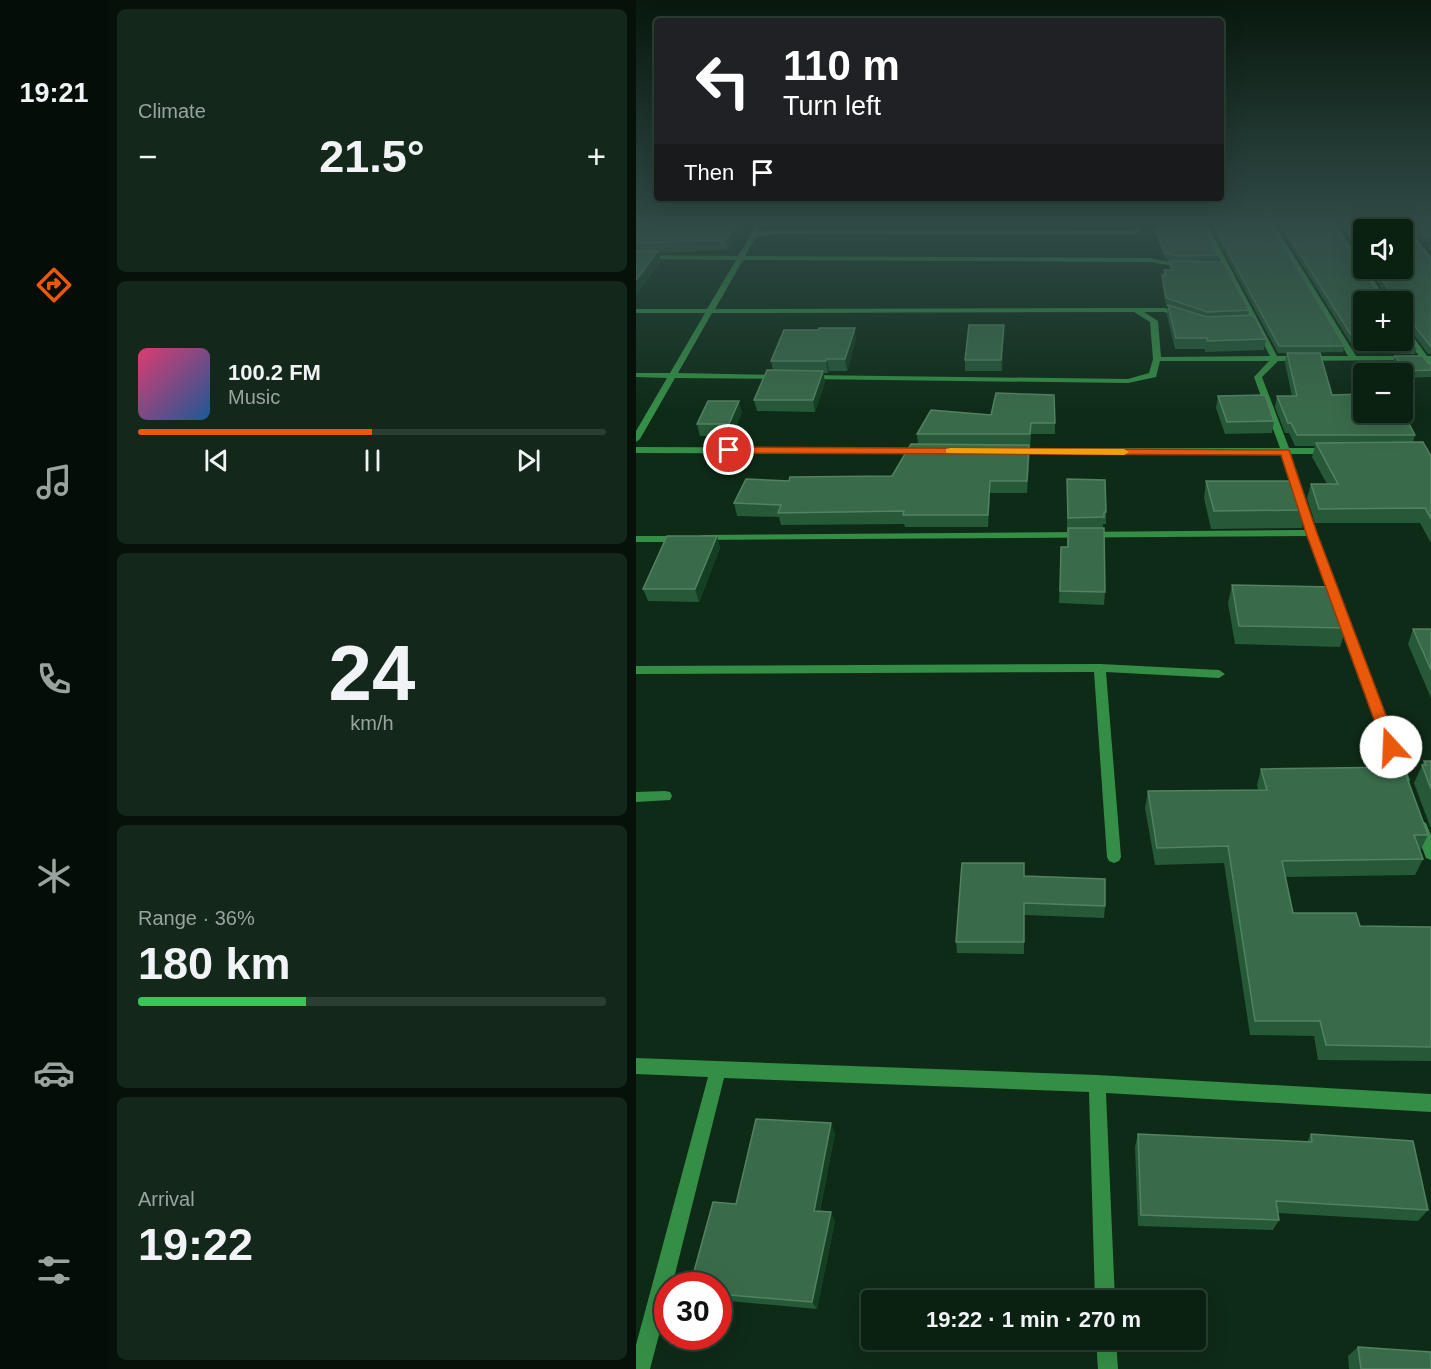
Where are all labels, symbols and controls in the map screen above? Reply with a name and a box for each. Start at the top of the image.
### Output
icon: left [684,42,762,120]
text: 110 m [783,42,900,89]
text: 19:21 [19,78,89,108]
text: Turn left [783,91,881,121]
text: Climate [138,100,206,122]
text: 21.5° [319,131,425,182]
text: − [138,138,157,175]
text: + [587,138,606,175]
icon: arrive [746,156,779,189]
text: Then [684,160,734,185]
map controls [1353,219,1413,423]
button: sound [1353,219,1413,279]
icon: directions [33,264,75,306]
button: + [1353,291,1413,351]
text: 100.2 FM [228,360,321,385]
button: − [1353,363,1413,423]
text: Music [228,386,280,408]
pin [703,424,754,475]
icon: arrive [712,433,745,466]
icon: previous [200,444,233,477]
icon: pause [356,444,389,477]
icon: next [512,444,545,477]
icon: music [33,461,75,503]
text: 24 [329,629,415,717]
icon: phone [33,658,75,700]
text: km/h [350,712,394,734]
position arrow [1359,715,1423,779]
icon: climate [33,855,75,897]
text: Range · 36% [138,907,255,929]
text: 180 km [138,938,291,989]
icon: car [33,1052,75,1094]
text: Arrival [138,1188,195,1210]
text: 19:22 [138,1219,253,1270]
icon: filters [33,1249,75,1291]
speed limit sign: 30 [654,1272,732,1350]
text: 19:22 · 1 min · 270 m [926,1307,1141,1332]

